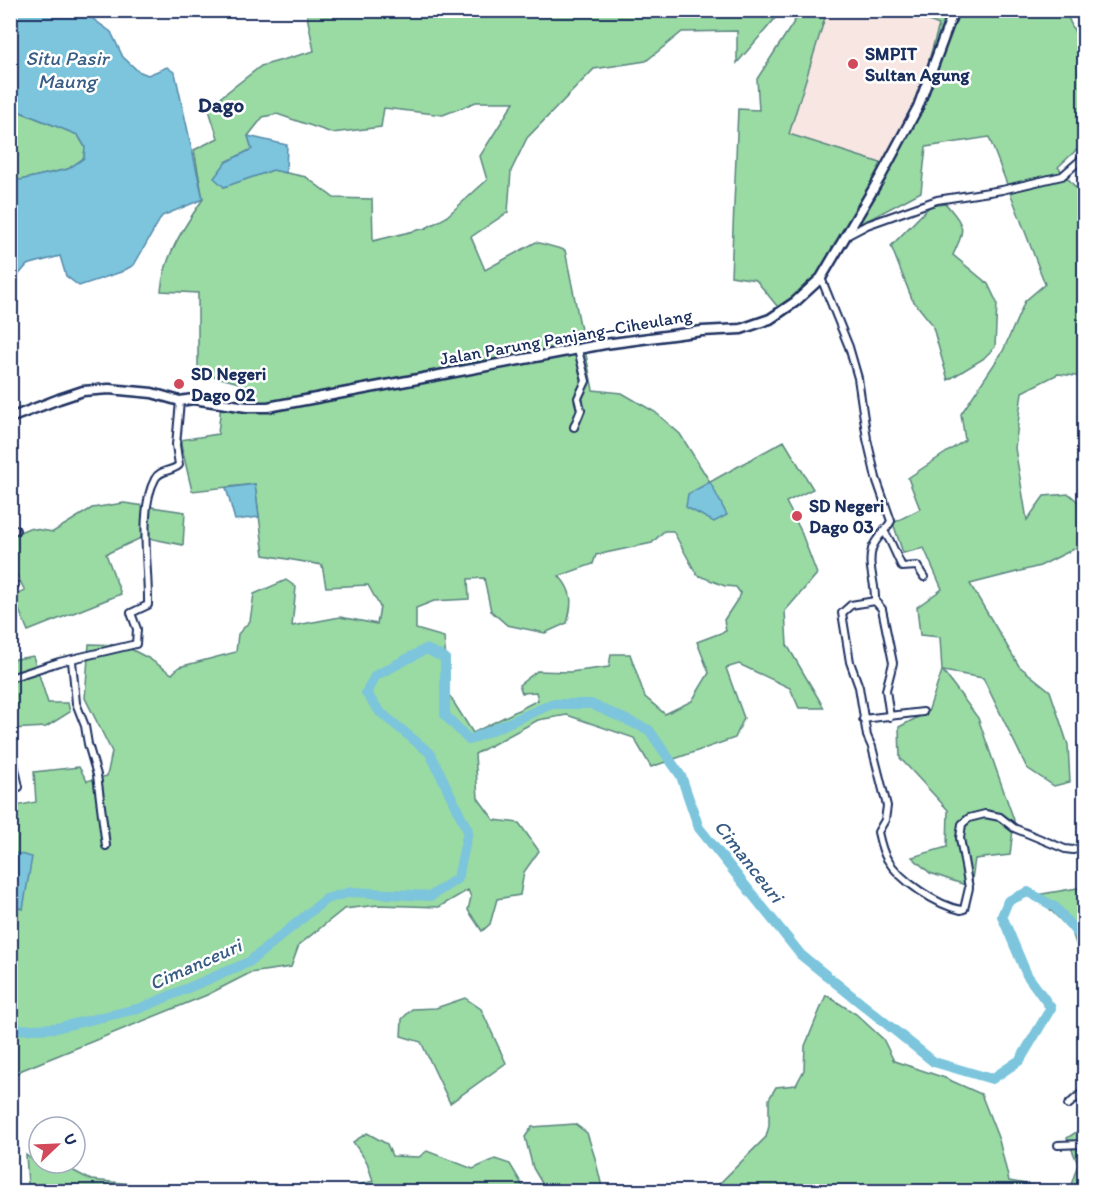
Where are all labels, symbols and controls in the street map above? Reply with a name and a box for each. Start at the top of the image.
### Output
place label: SMPIT Sultan Agung [865,43,970,86]
water label: Situ Pasir Maung [25,46,111,93]
marker: SMPIT Sultan Agung [846,57,860,71]
district label: Dago [198,92,244,118]
street label: Jalan Parung Panjang–Ciheulang [438,304,695,370]
place label: SD Negeri Dago 02 [191,363,266,406]
marker: SD Negeri Dago 02 [172,377,186,391]
place label: SD Negeri Dago 03 [809,495,884,538]
marker: SD Negeri Dago 03 [790,509,804,523]
water label: Cimanceuri [709,815,790,909]
water label: Cimanceuri [145,932,247,995]
north arrow [27,1115,87,1175]
text: U [60,1131,81,1148]

